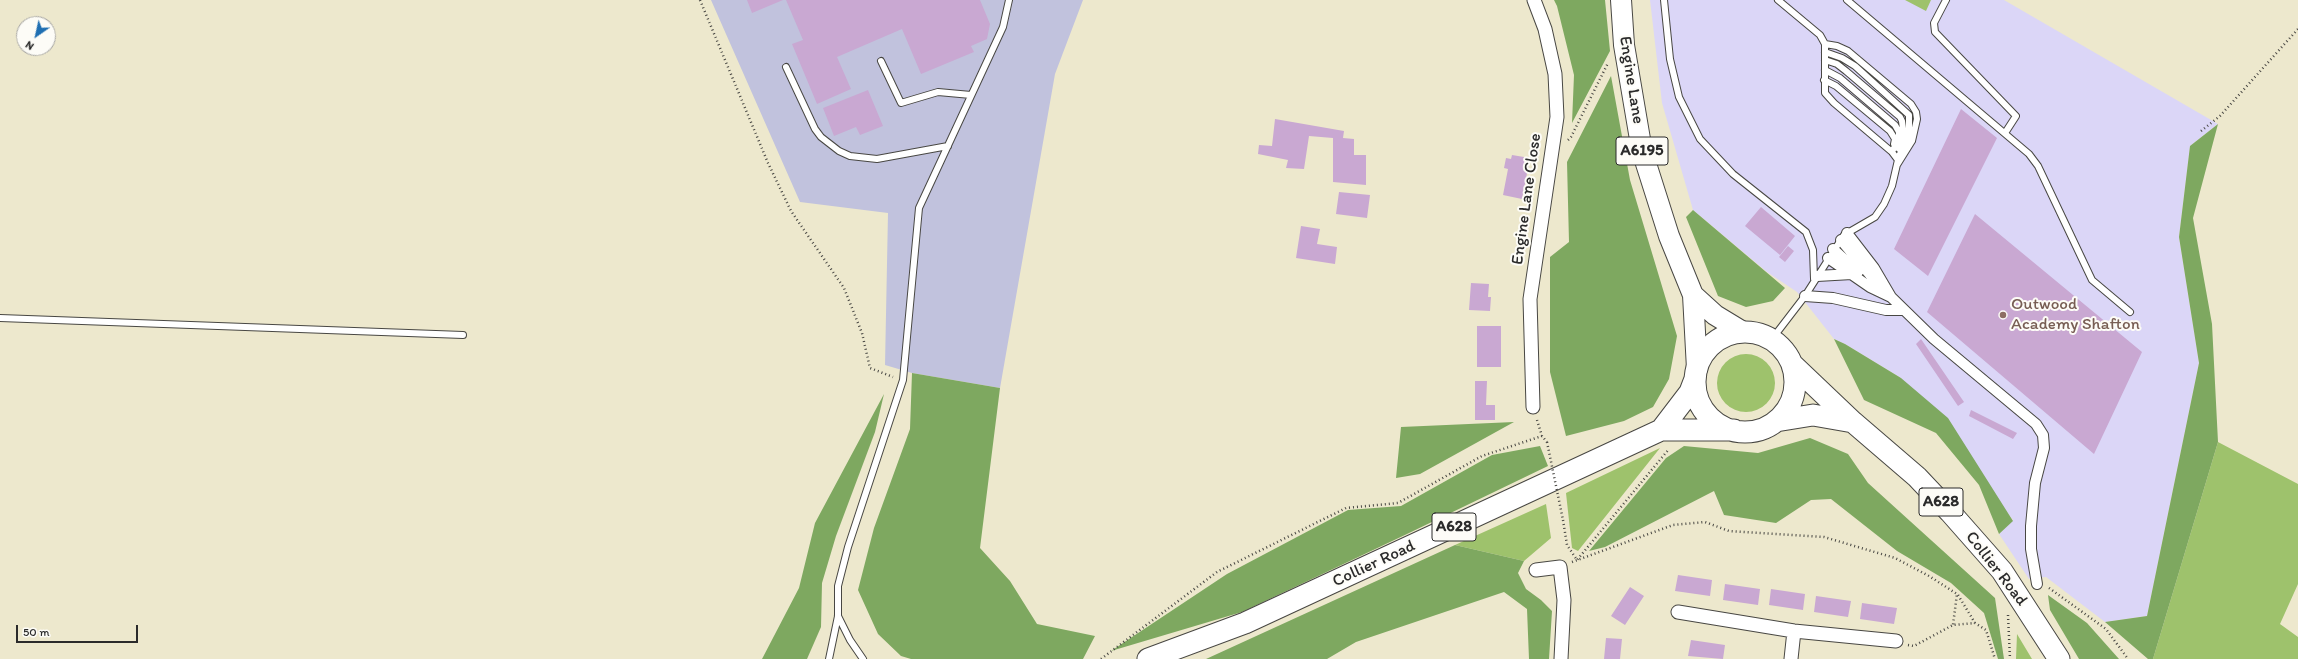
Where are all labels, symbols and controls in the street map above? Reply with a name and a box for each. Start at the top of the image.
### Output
north arrow [16,16,56,56]
street label: Engine Lane [1614,35,1648,125]
text: N [23,38,36,53]
street label: Engine Lane Close [1508,132,1546,266]
road number: A6195 [1616,137,1668,165]
place label: Outwood Academy Shafton [2011,295,2140,335]
marker: Outwood Academy Shafton [1998,310,2008,320]
road number: A628 [1919,488,1963,516]
road number: A628 [1432,513,1476,541]
street label: Collier Road [1961,528,2031,610]
street label: Collier Road [1329,536,1419,592]
scale bar [18,617,140,643]
text: 50 m [23,625,49,639]

